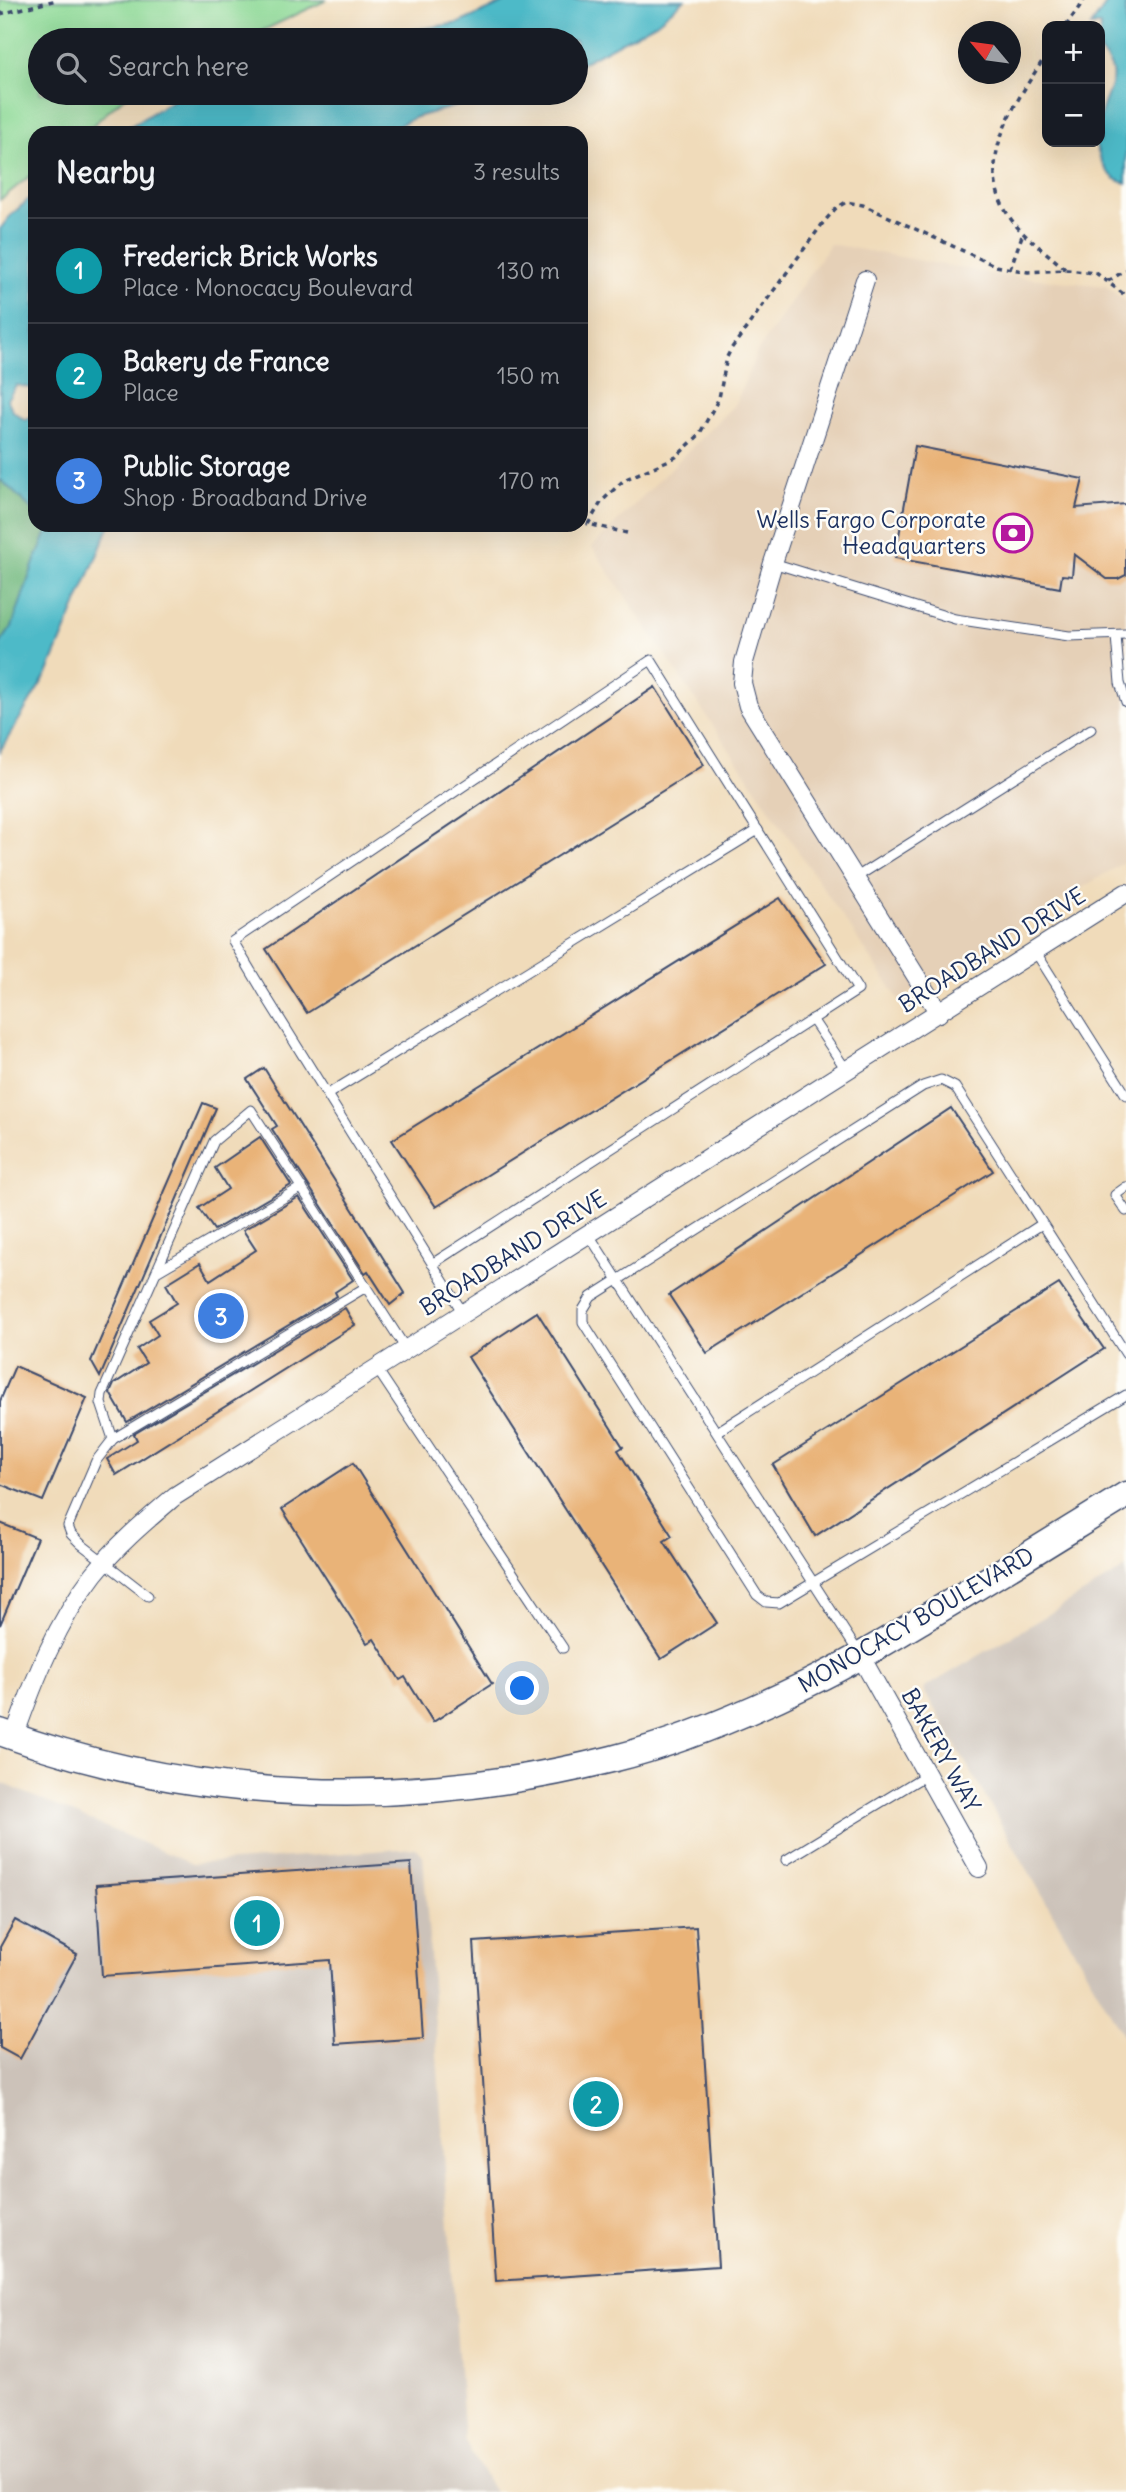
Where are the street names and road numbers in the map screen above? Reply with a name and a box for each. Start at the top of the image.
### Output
street label: BROADBAND DRIVE [893,880,1091,1019]
street label: BROADBAND DRIVE [414,1183,612,1322]
street label: MONOCACY BOULEVARD [793,1540,1039,1699]
street label: BAKERY WAY [896,1683,987,1817]

